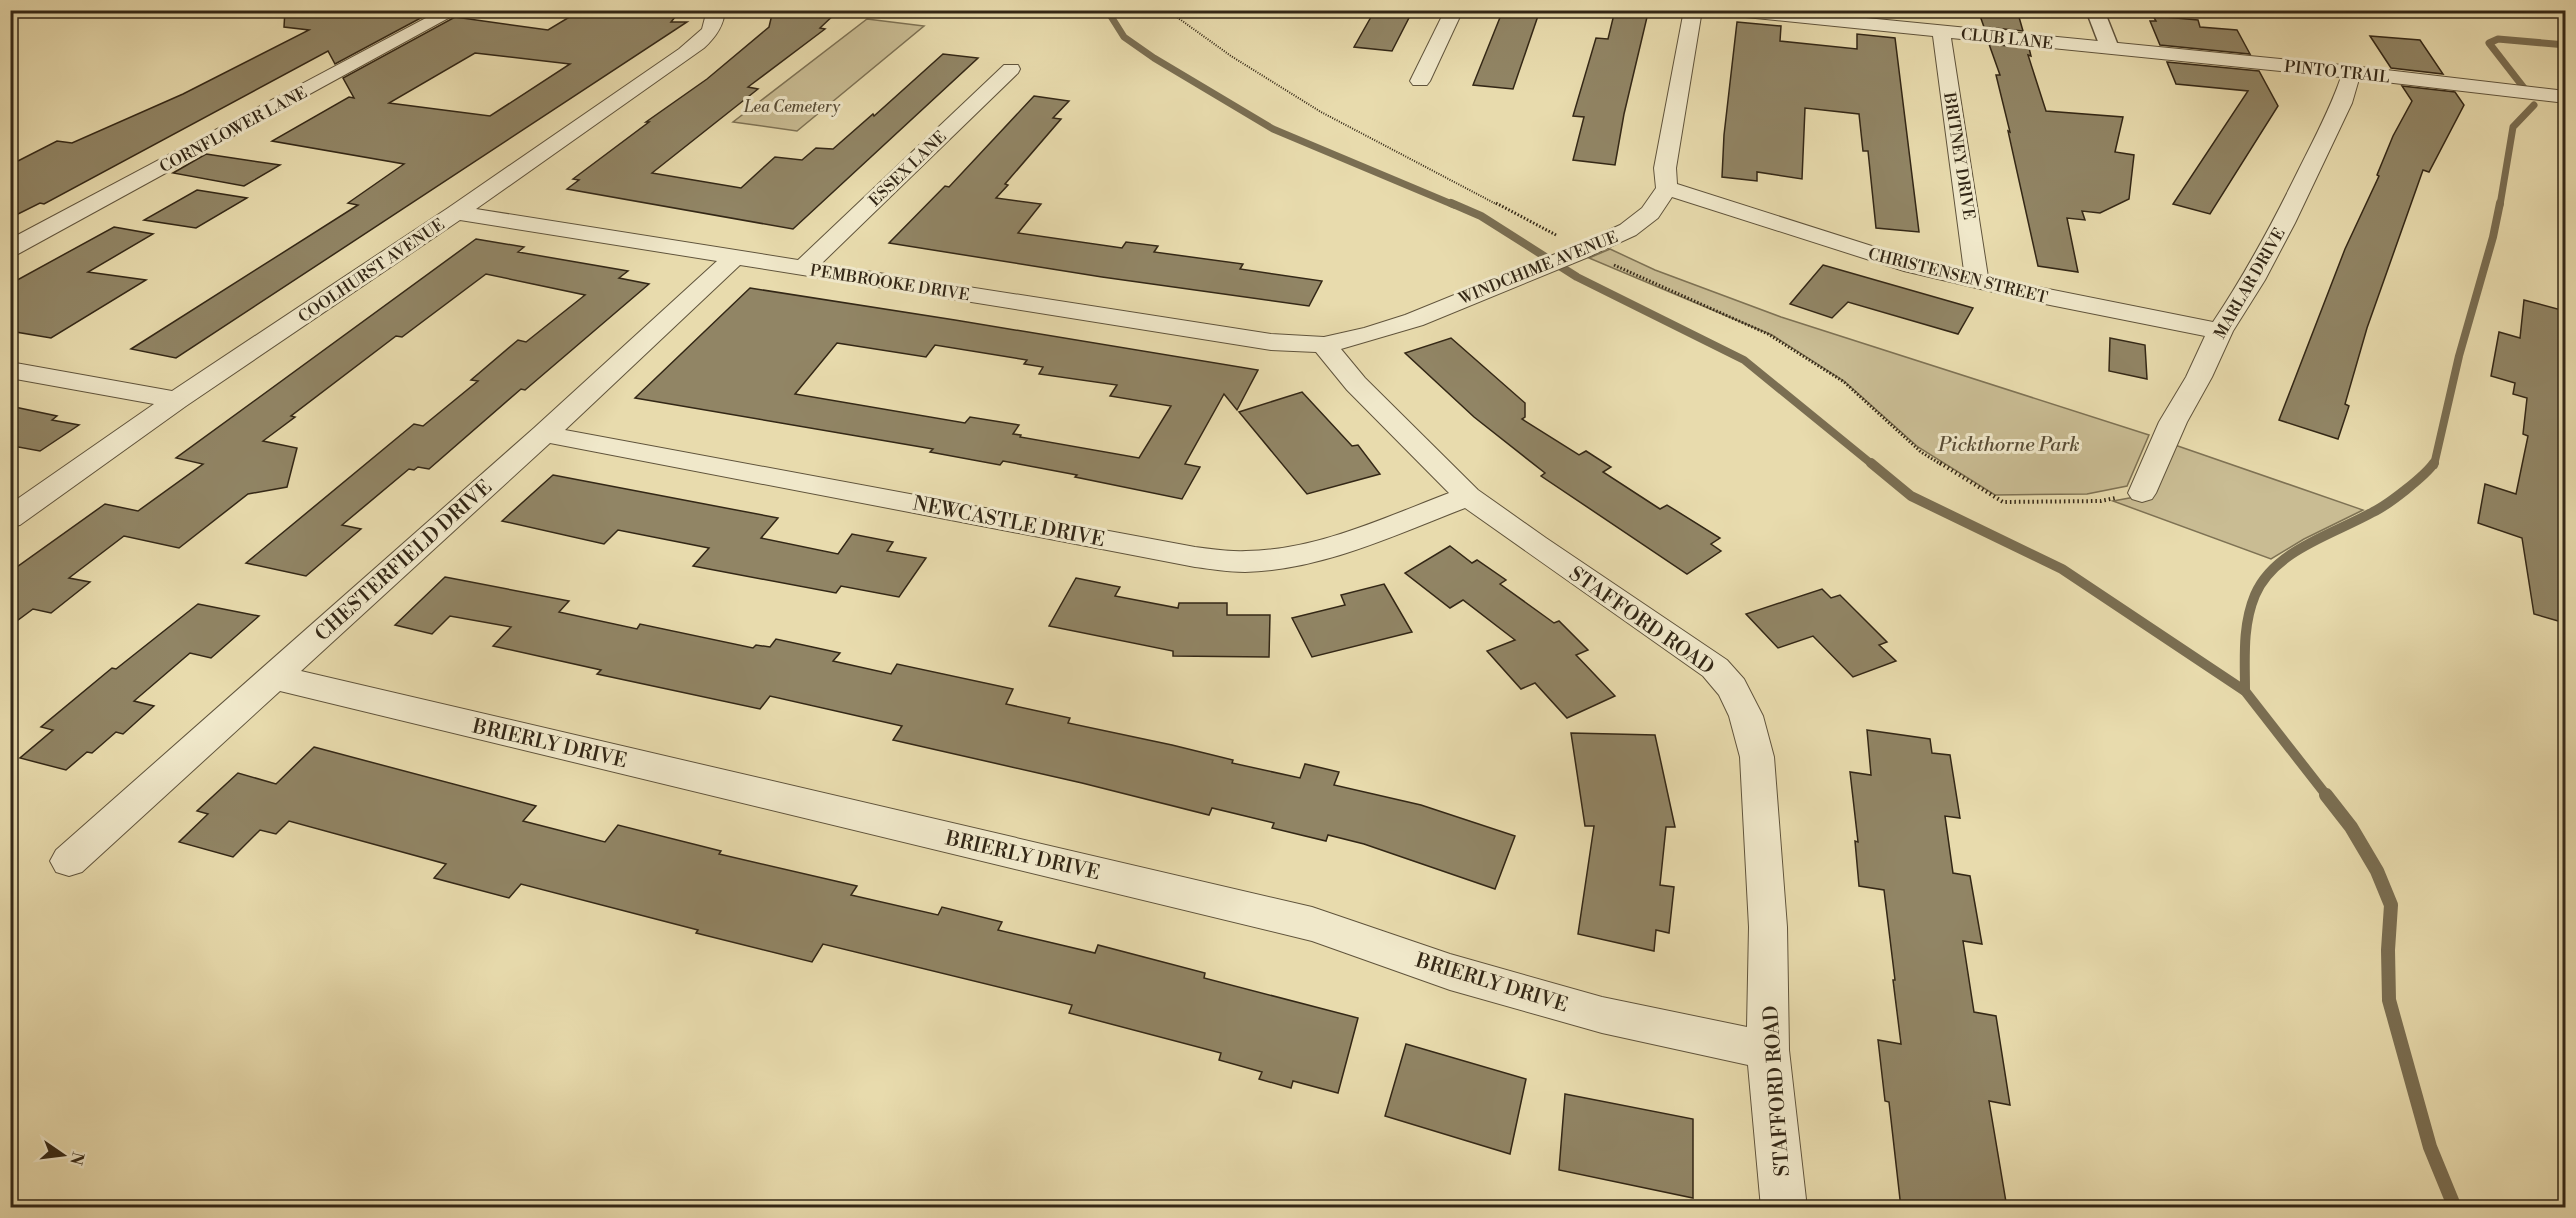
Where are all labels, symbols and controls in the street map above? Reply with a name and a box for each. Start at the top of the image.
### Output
street label: CLUB LANE [1960,24,2054,54]
street label: PINTO TRAIL [2283,57,2391,88]
street label: CORNFLOWER LANE [156,83,311,177]
street label: BRITNEY DRIVE [1939,90,1979,221]
park label: Lea Cemetery [743,97,841,117]
street label: ESSEX LANE [865,127,951,211]
street label: COOLHURST AVENUE [295,214,449,327]
street label: MARLAR DRIVE [2210,224,2290,343]
street label: WINDCHIME AVENUE [1455,227,1621,309]
street label: CHRISTENSEN STREET [1866,244,2050,308]
street label: PEMBROOKE DRIVE [809,260,971,305]
park label: Pickthorne Park [1937,433,2080,458]
street label: CHESTERFIELD DRIVE [310,475,498,647]
street label: NEWCASTLE DRIVE [911,492,1107,553]
street label: STAFFORD ROAD [1564,562,1719,681]
street label: BRIERLY DRIVE [469,714,629,774]
street label: BRIERLY DRIVE [942,826,1102,886]
street label: BRIERLY DRIVE [1412,948,1571,1018]
street label: STAFFORD ROAD [1759,1004,1796,1177]
north arrow [33,1125,93,1185]
text: N [65,1150,88,1167]

